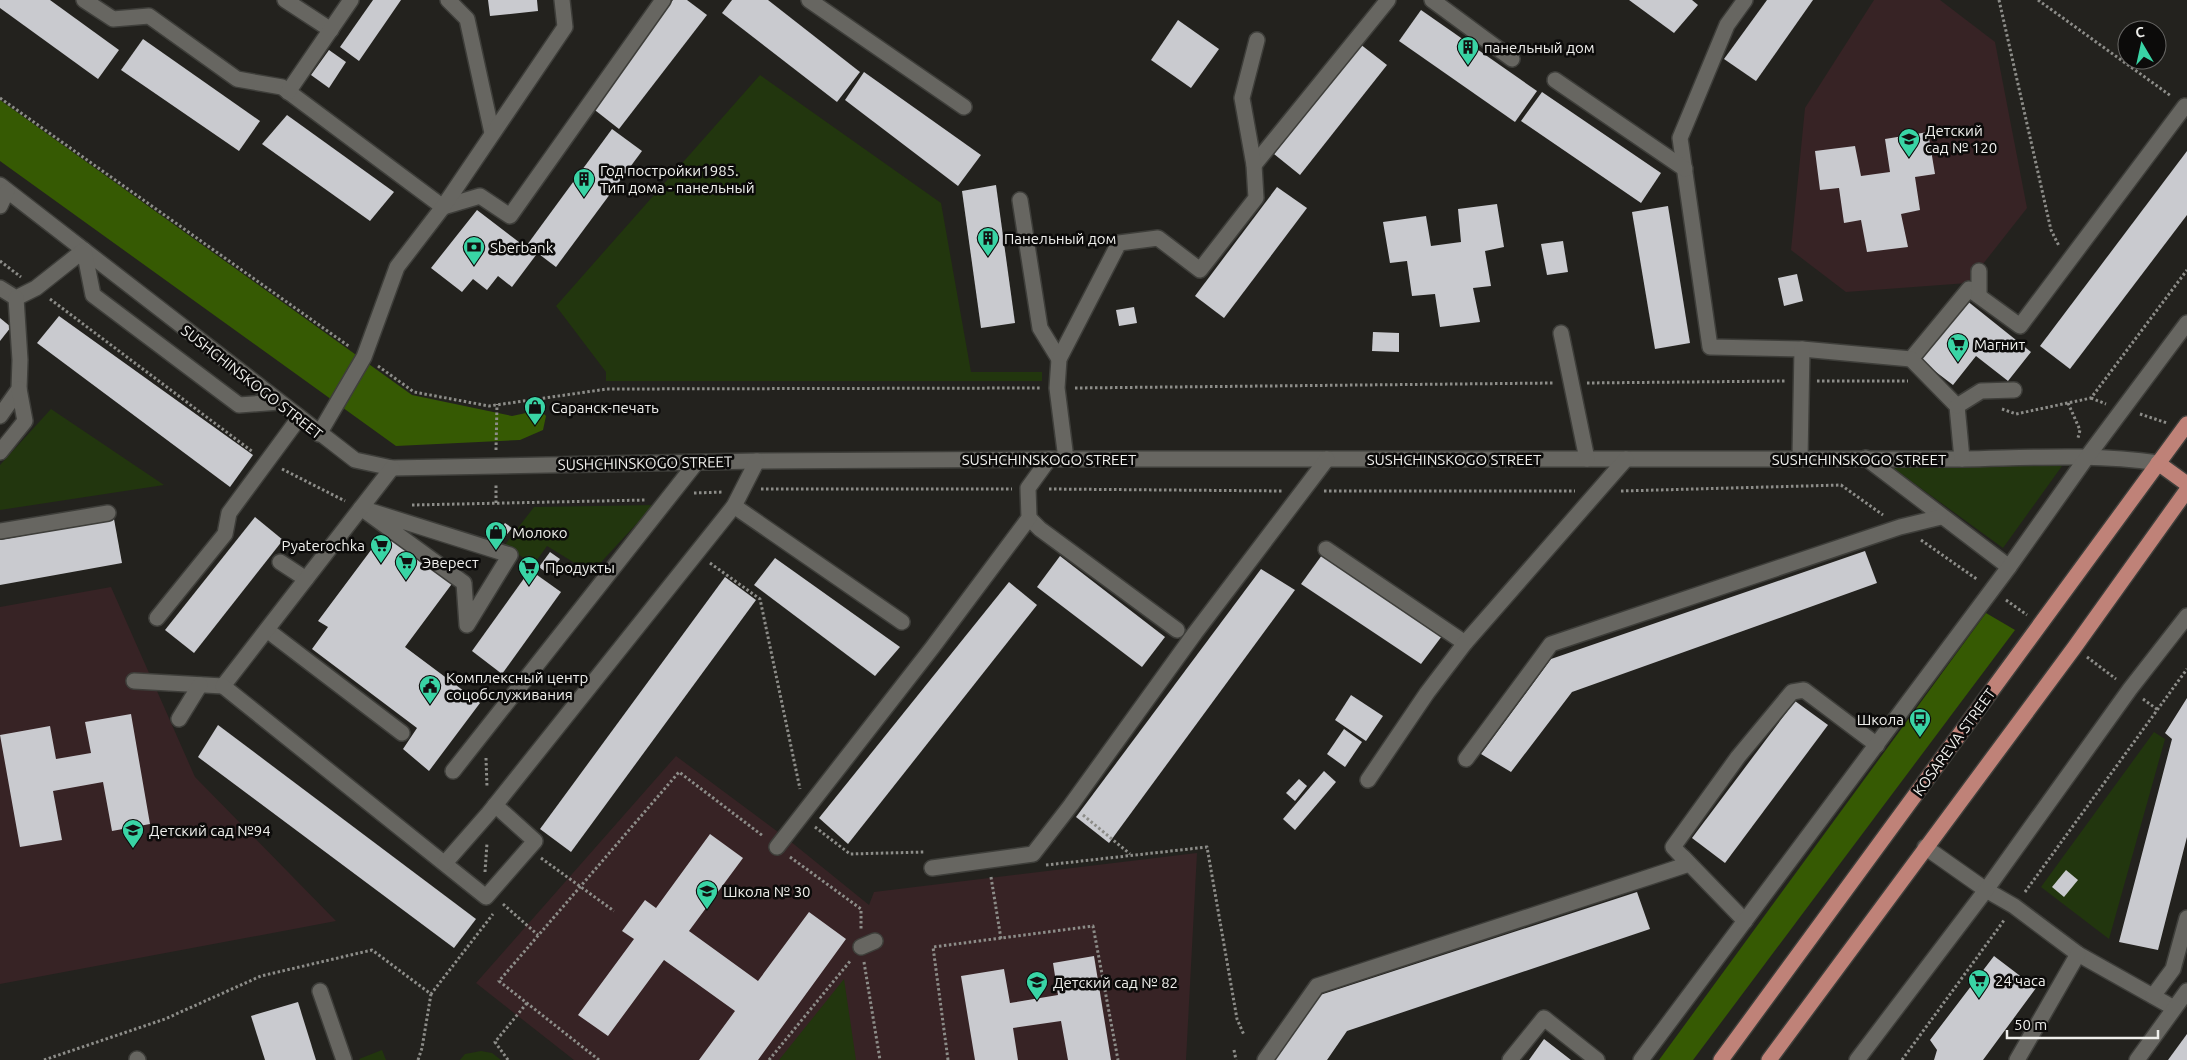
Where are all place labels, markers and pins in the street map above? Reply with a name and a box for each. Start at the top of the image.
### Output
building icon: панельный дом [1456,35,1480,66]
place label: панельный дом [1484,39,1595,56]
place label: Детский сад № 120 [1925,122,1997,156]
school or university icon: Детский сад № 120 [1897,127,1921,158]
place label: Год постройки1985. Тип дома - панельный [600,162,755,196]
building icon: Год постройки1985. Тип дома - панельный [572,167,596,198]
building icon: Панельный дом [976,226,1000,257]
place label: Панельный дом [1004,230,1116,247]
bank icon: Sberbank [462,235,486,266]
place label: Sberbank [490,239,554,256]
supermarket icon: Магнит [1946,332,1970,363]
place label: Магнит [1974,336,2025,353]
shop icon: Саранск-печать [523,395,547,426]
place label: Саранск-печать [551,399,659,416]
shop icon: Молоко [484,520,508,551]
place label: Молоко [512,524,568,541]
supermarket icon: Pyaterochka [369,533,393,564]
place label: Pyaterochka [282,537,365,554]
supermarket icon: Эверест [394,550,418,581]
place label: Эверест [422,554,479,571]
supermarket icon: Продукты [517,555,541,586]
place label: Продукты [545,559,615,576]
place label: Комплексный центр соцобслуживания [446,669,588,703]
public building icon: Комплексный центр соцобслуживания [418,674,442,705]
bus stop icon: Школа [1908,707,1932,738]
place label: Школа [1857,711,1904,728]
school or university icon: Детский сад №94 [121,818,145,849]
place label: Детский сад №94 [149,822,271,839]
school or university icon: Школа № 30 [695,879,719,910]
place label: Школа № 30 [723,883,811,900]
supermarket icon: 24 часа [1967,968,1991,999]
school or university icon: Детский сад № 82 [1025,970,1049,1001]
place label: 24 часа [1995,972,2046,989]
place label: Детский сад № 82 [1053,974,1178,991]

